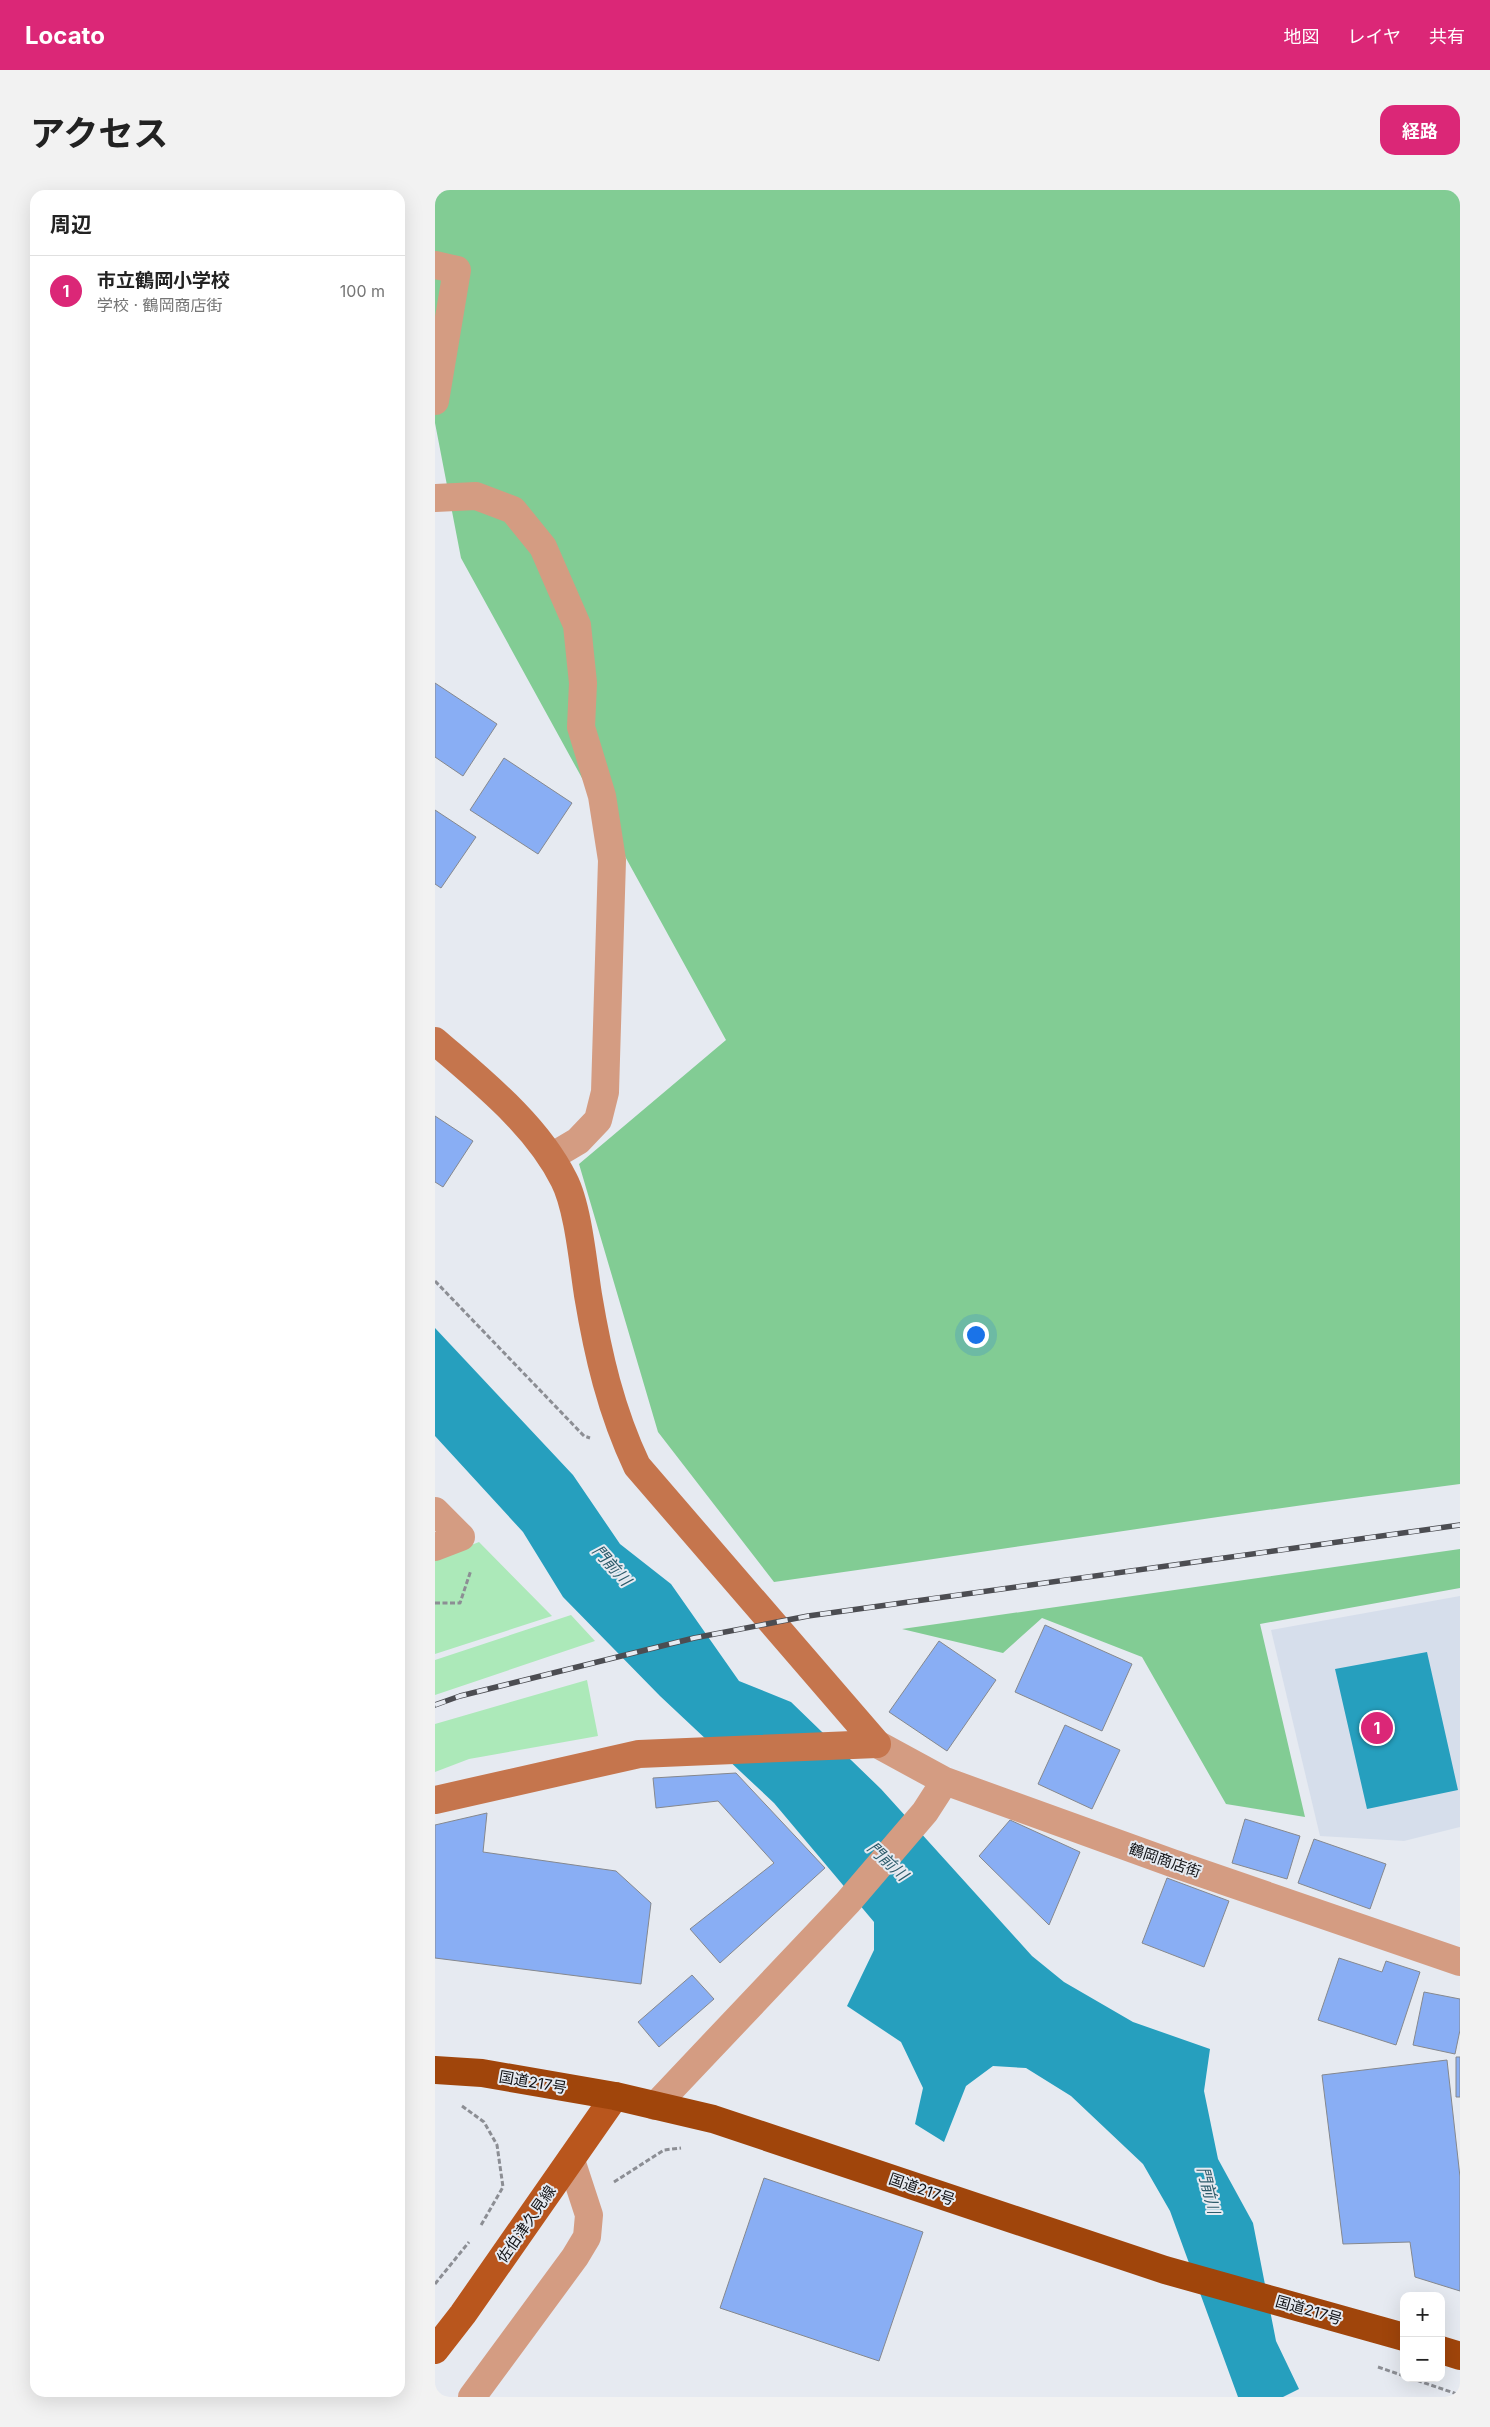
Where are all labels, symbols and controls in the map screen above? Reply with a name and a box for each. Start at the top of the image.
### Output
text: Locato [25,21,105,50]
text: 地図 [1284,26,1320,47]
text: レイヤ [1348,26,1401,47]
text: 共有 [1429,26,1465,47]
button: 経路 [1380,105,1460,155]
text: アクセス [30,112,168,154]
text: 周辺 [50,212,92,237]
text: 市立鶴岡小学校 [97,269,230,292]
text: 1 [63,281,69,301]
text: 100 m [340,281,385,301]
text: 学校 · 鶴岡商店街 [97,295,223,315]
your location [963,1322,989,1348]
water label: 門前川 [589,1540,637,1591]
pin: 1 [1361,1709,1393,1747]
water label: 門前川 [864,1837,914,1886]
street label: 鶴岡商店街 [1126,1839,1204,1881]
street label: 国道217号 [497,2067,569,2097]
water label: 門前川 [1193,2164,1225,2218]
street label: 国道217号 [886,2169,958,2209]
street label: 佐伯津久見線 [492,2182,560,2266]
street label: 国道217号 [1273,2291,1345,2329]
map controls [1400,2292,1445,2382]
button: + [1400,2292,1445,2337]
button: − [1400,2337,1445,2382]

